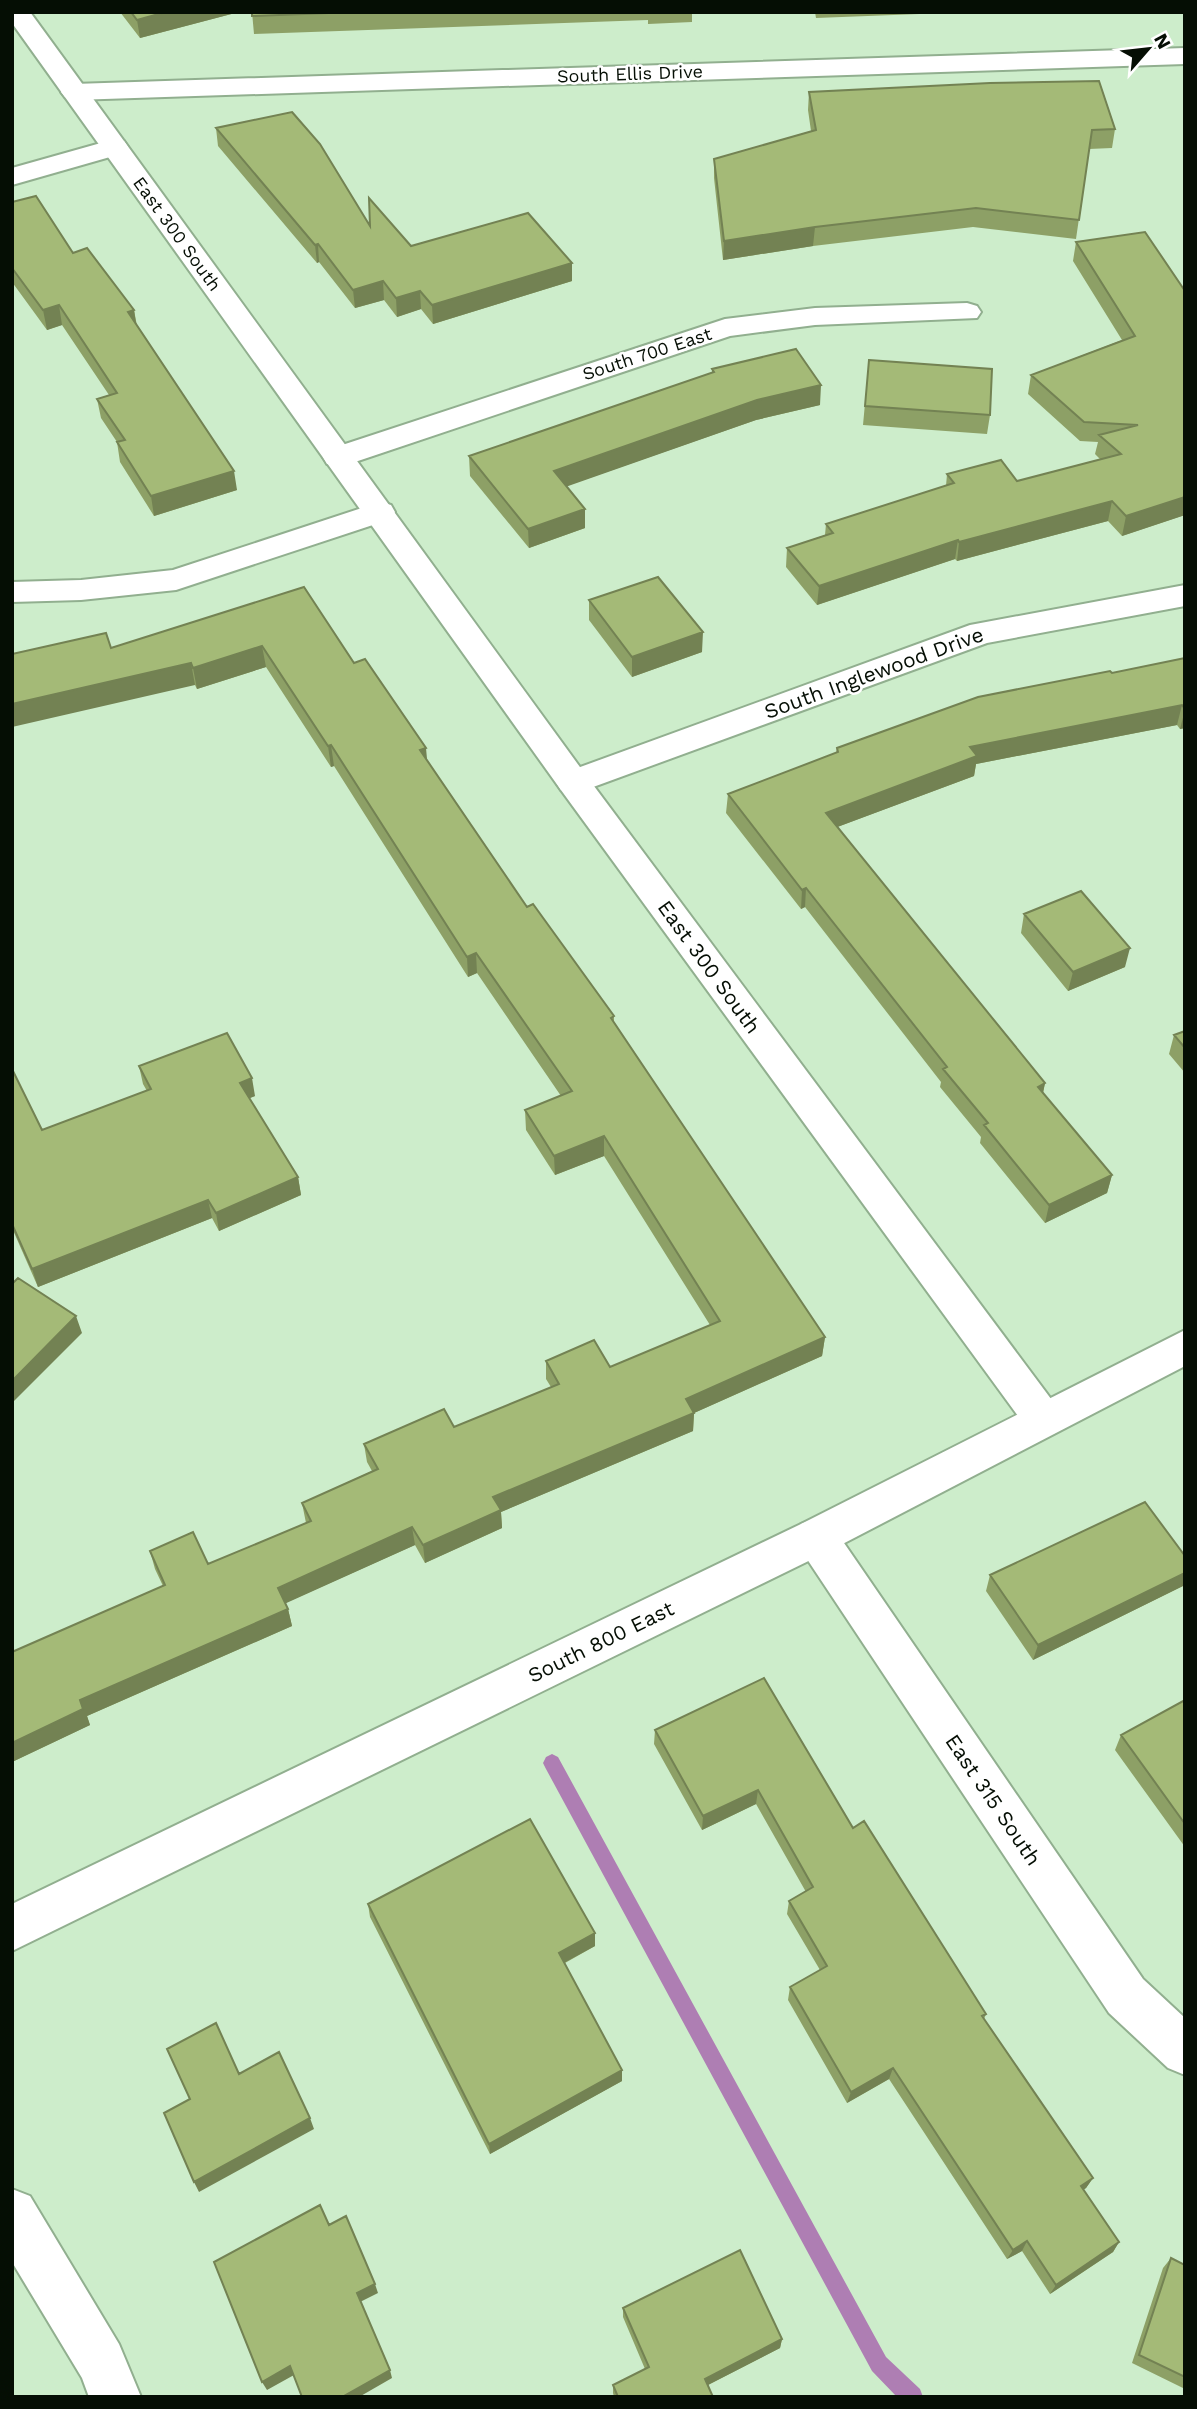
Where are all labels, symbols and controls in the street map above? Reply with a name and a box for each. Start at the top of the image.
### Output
north arrow [1113,14,1183,84]
text: N [1149,30,1176,53]
street label: South Ellis Drive [557,60,703,87]
street label: East 300 South [129,173,226,295]
street label: South 700 East [580,323,714,384]
street label: South Inglewood Drive [761,621,987,724]
street label: East 300 South [653,895,766,1038]
street label: South 800 East [524,1595,678,1688]
street label: East 315 South [940,1729,1047,1870]

